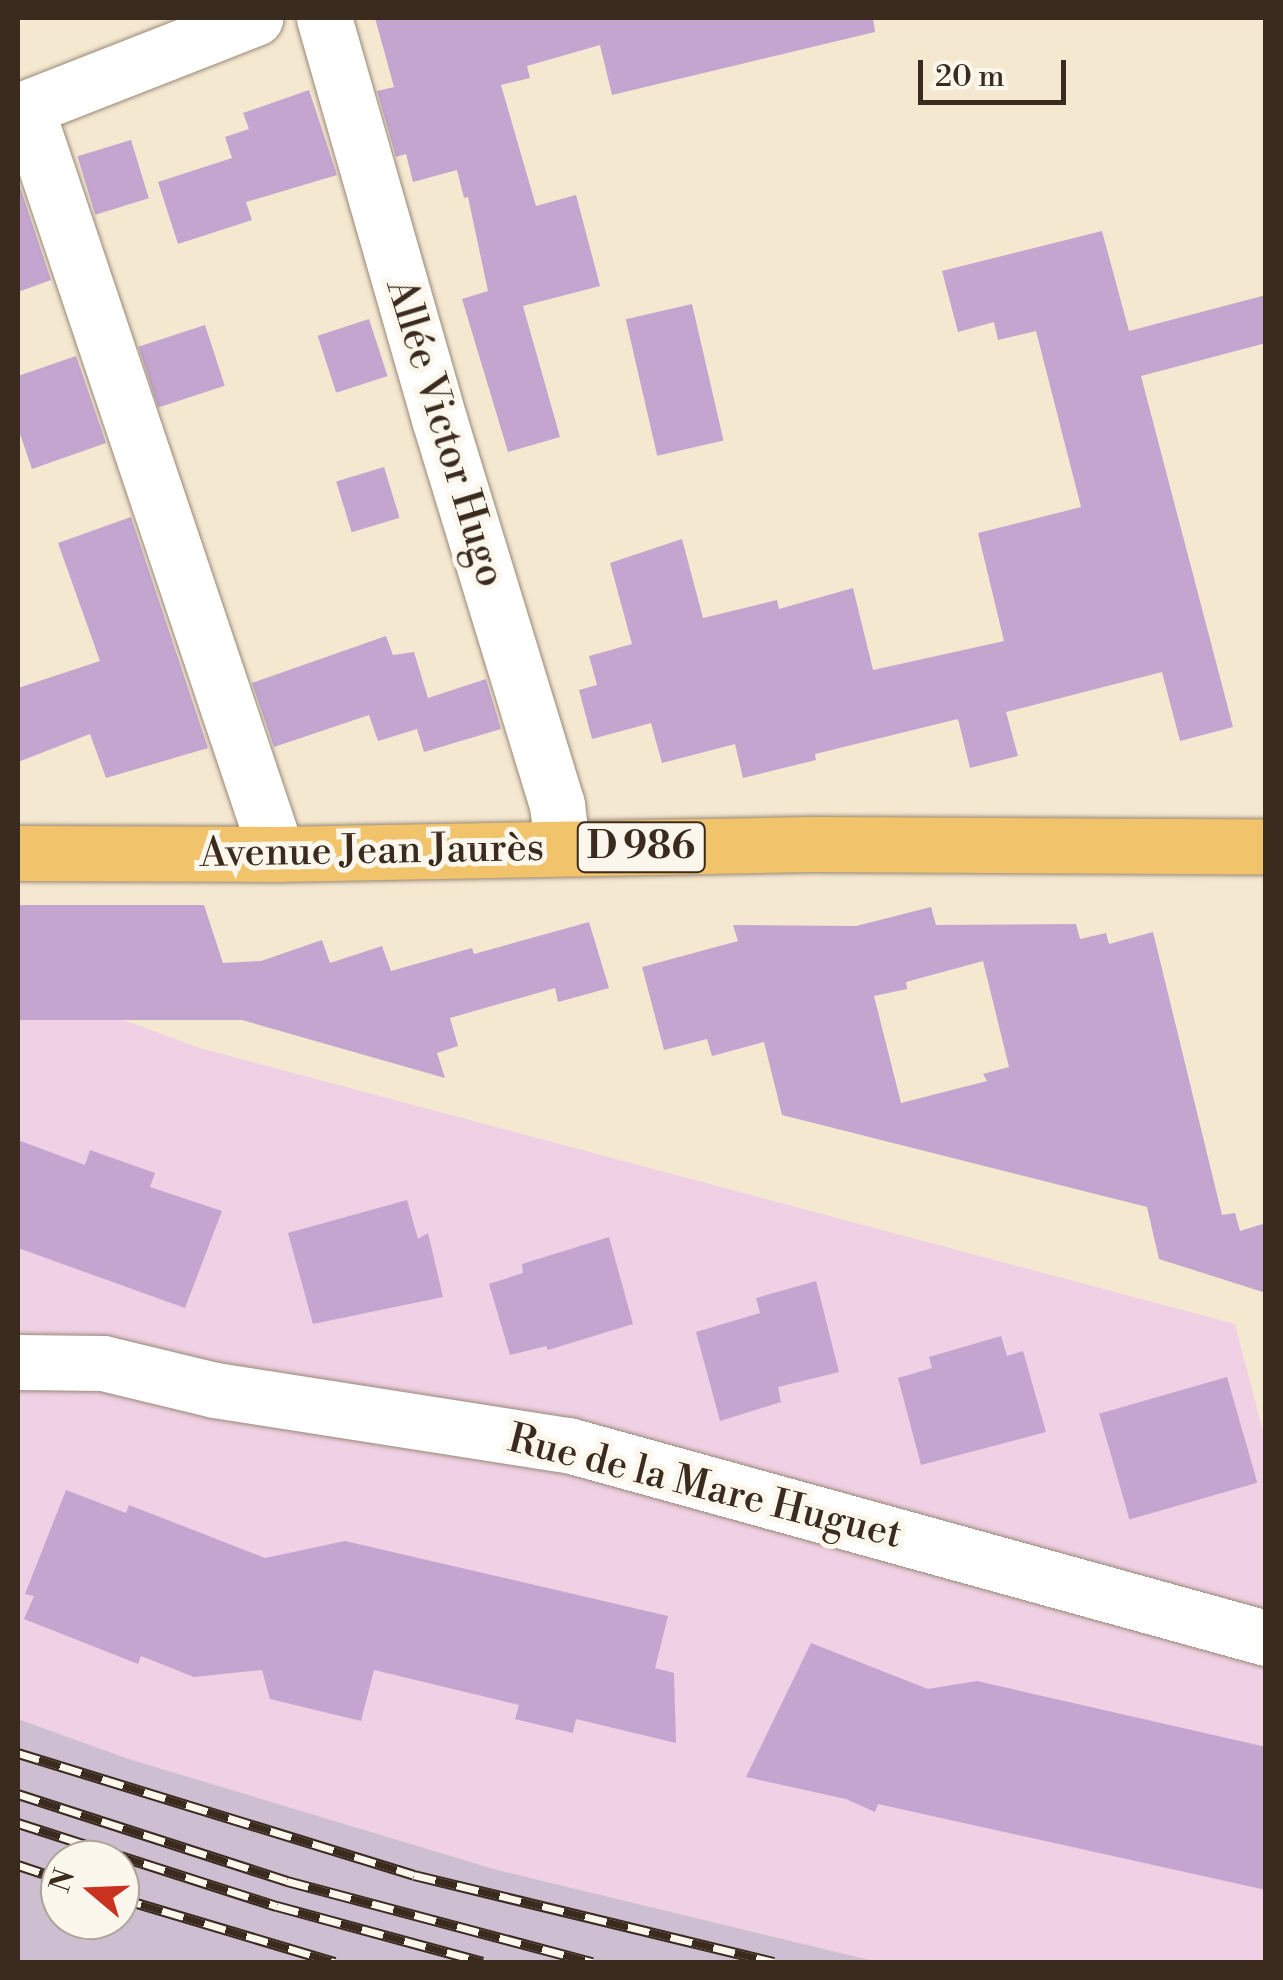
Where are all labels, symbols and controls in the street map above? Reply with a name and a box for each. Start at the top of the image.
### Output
scale bar [923,40,1070,102]
text: 20 m [935,58,1004,96]
street label: Allée Victor Hugo [375,273,515,593]
road number: D 986 [576,814,706,880]
street label: Avenue Jean Jaurès [199,824,545,878]
street label: Rue de la Mare Huguet [503,1415,907,1559]
north arrow [40,1840,140,1940]
text: N [43,1865,83,1897]

